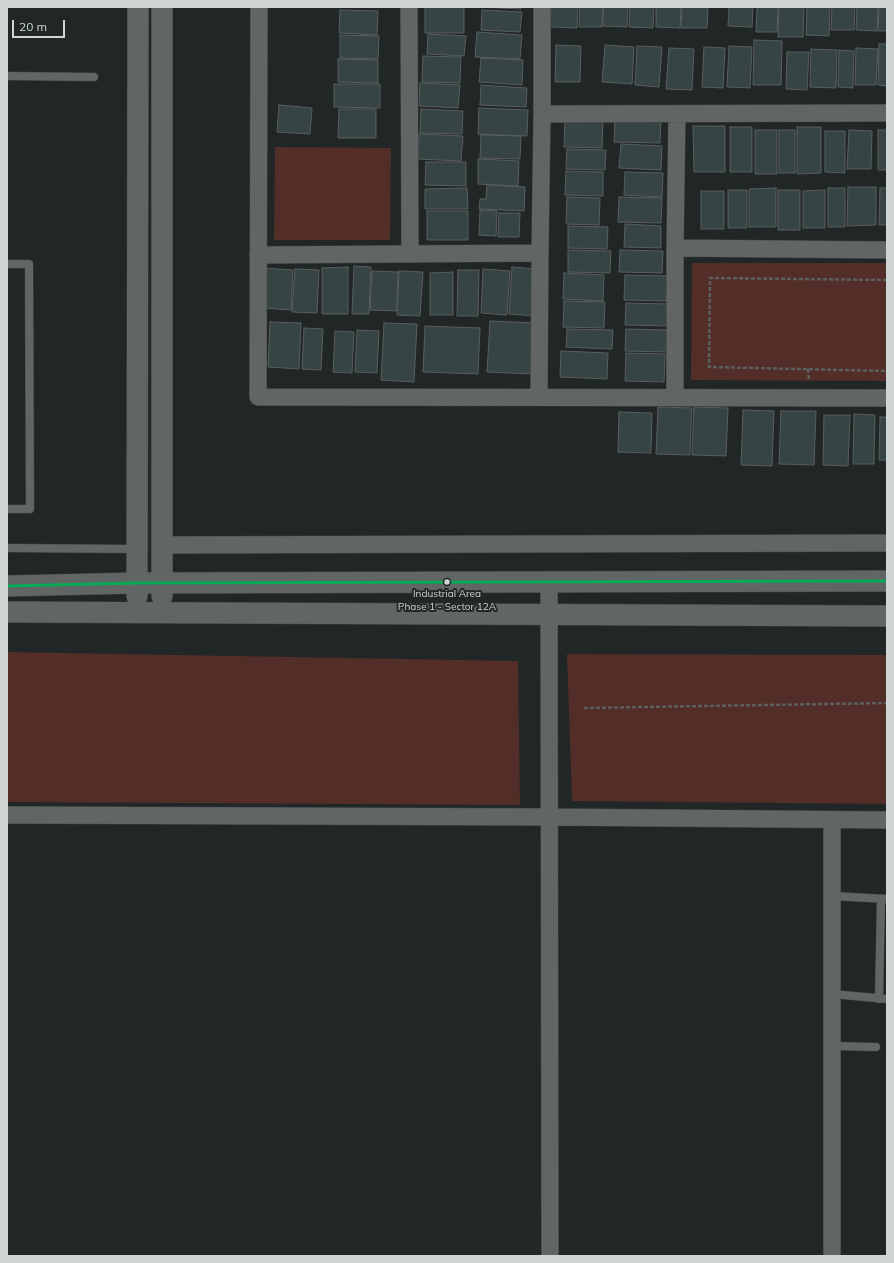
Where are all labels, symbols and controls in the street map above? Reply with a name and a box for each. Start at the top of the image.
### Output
scale bar [14,12,67,38]
text: 20 m [19,19,47,34]
marker: Industrial Area Phase 1 - Sector 12A [442,577,452,587]
place label: Industrial Area Phase 1 - Sector 12A [398,588,496,612]

